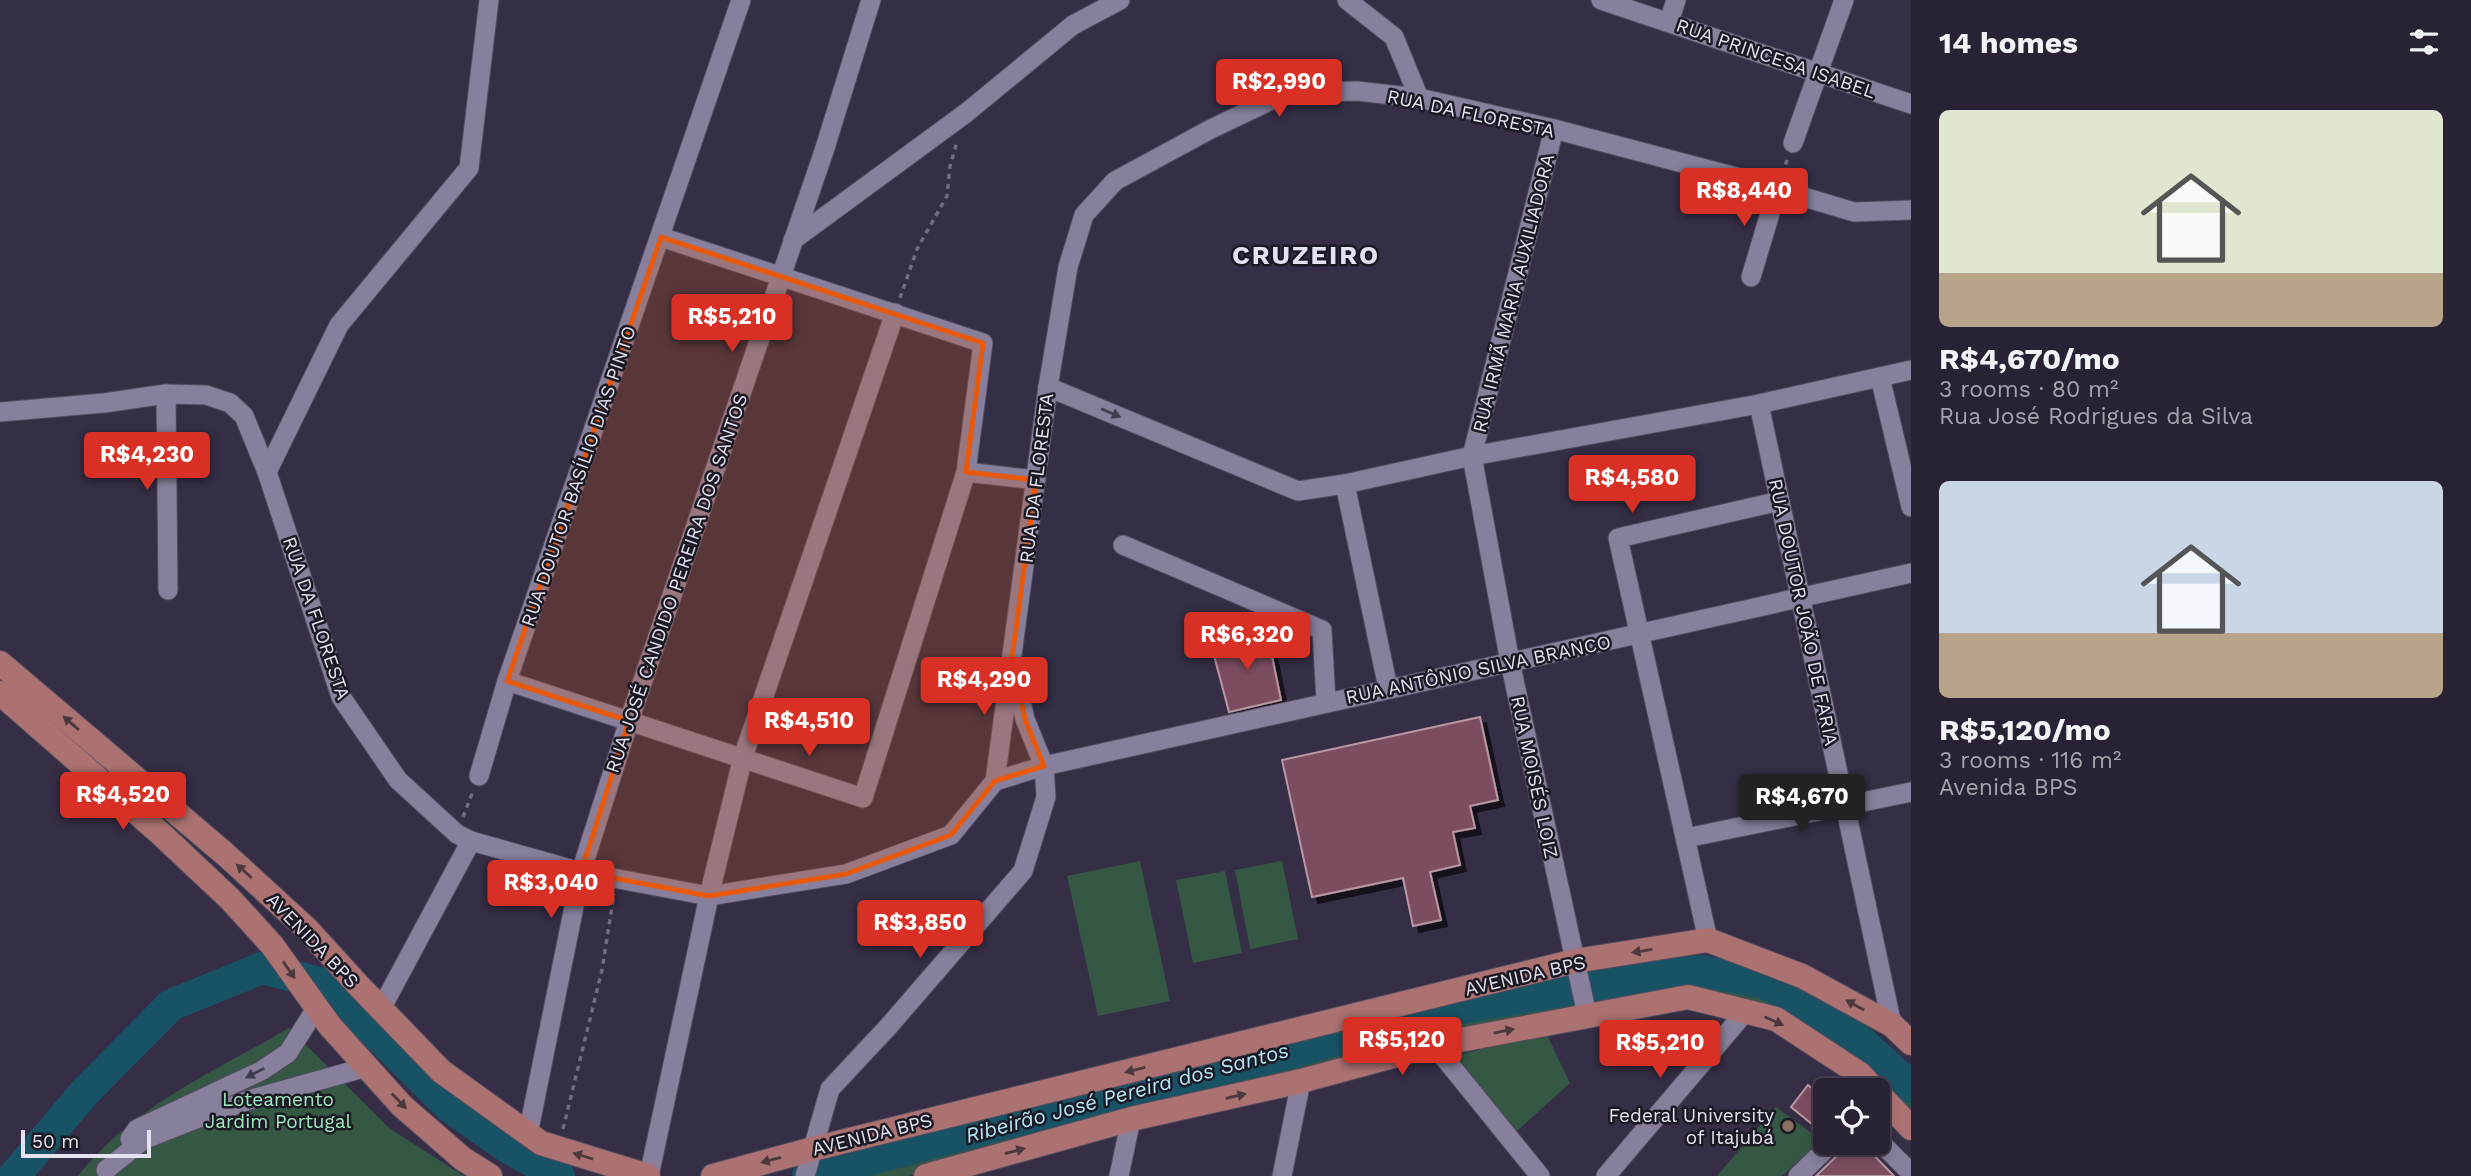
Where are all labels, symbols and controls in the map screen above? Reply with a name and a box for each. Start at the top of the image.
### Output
street label: RUA PRINCESA ISABEL [1673,14,1878,103]
icon: filters [2405,23,2443,61]
text: 14 homes [1939,25,2078,60]
pin: R$2,990 [1214,60,1344,119]
text: R$2,990 [1232,68,1326,95]
street label: RUA DA FLORESTA [1385,84,1557,143]
street label: RUA IRMÃ MARIA AUXILIADORA [1468,151,1559,435]
icon: home [2128,155,2254,281]
pin: R$8,440 [1679,168,1809,228]
text: R$8,440 [1696,177,1792,204]
district label: CRUZEIRO [1232,240,1380,270]
pin: R$5,210 [667,294,797,354]
text: R$5,210 [687,303,777,330]
street label: RUA DOUTOR BASÍLIO DIAS PINTO [516,323,641,630]
text: R$4,670/mo [1939,341,2120,376]
text: 3 rooms · 80 m² [1939,376,2118,403]
street label: RUA JOSÉ CANDIDO PEREIRA DOS SANTOS [600,390,752,776]
street label: RUA DA FLORESTA [1015,391,1058,564]
text: Rua José Rodrigues da Silva [1939,403,2253,430]
one-way arrow [1100,408,1121,419]
pin: R$4,230 [82,433,212,492]
text: R$4,230 [100,441,194,468]
pin: R$4,580 [1567,456,1697,515]
text: R$4,580 [1585,464,1679,491]
street label: RUA DOUTOR JOÃO DE FARIA [1764,476,1843,748]
icon: home [2128,526,2254,652]
street label: RUA DA FLORESTA [278,534,355,703]
pin: R$6,320 [1182,612,1312,672]
text: R$6,320 [1200,621,1294,648]
street label: RUA ANTÔNIO SILVA BRANCO [1343,630,1613,709]
pin: R$4,290 [919,658,1049,717]
text: R$4,290 [937,666,1031,693]
street label: RUA MOISÉS LOIZ [1506,694,1563,861]
pin: R$4,510 [744,698,874,758]
text: R$4,510 [764,707,854,734]
text: R$5,120/mo [1939,712,2111,747]
one-way arrow [62,715,80,731]
text: 3 rooms · 116 m² [1939,747,2121,774]
pin: R$4,520 [58,772,188,832]
pin: R$4,670 [1737,774,1867,834]
text: Avenida BPS [1939,774,2078,801]
text: R$4,520 [76,781,170,808]
text: R$4,670 [1755,783,1849,810]
pin: R$3,040 [486,860,616,920]
one-way arrow [235,863,253,879]
text: R$3,040 [503,869,599,896]
street label: AVENIDA BPS [262,888,364,993]
pin: R$3,850 [855,900,985,960]
text: R$3,850 [873,909,967,936]
one-way arrow [1631,946,1653,957]
street label: AVENIDA BPS [1463,950,1588,1001]
one-way arrow [282,960,295,979]
one-way arrow [1845,999,1865,1011]
one-way arrow [1764,1015,1784,1027]
pin: R$5,120 [1337,1018,1467,1077]
pin: R$5,210 [1595,1020,1725,1080]
text: R$5,120 [1359,1026,1445,1053]
one-way arrow [1493,1026,1515,1037]
text: R$5,210 [1615,1029,1705,1056]
water label: Ribeirão José Pereira dos Santos [962,1037,1292,1148]
one-way arrow [1124,1065,1146,1076]
one-way arrow [245,1068,265,1079]
map controls [1813,1078,1890,1155]
button: locate [1813,1078,1890,1155]
park label: Loteamento Jardim Portugal [205,1088,351,1133]
one-way arrow [1225,1090,1247,1101]
one-way arrow [390,1092,406,1109]
place label: Federal University of Itajubá [1609,1104,1774,1149]
street label: AVENIDA BPS [810,1108,935,1161]
marker: Federal University of Itajubá [1780,1118,1796,1134]
scale bar [21,1127,150,1159]
text: 50 m [32,1130,79,1153]
one-way arrow [1005,1145,1026,1155]
one-way arrow [572,1150,593,1160]
one-way arrow [760,1155,782,1166]

